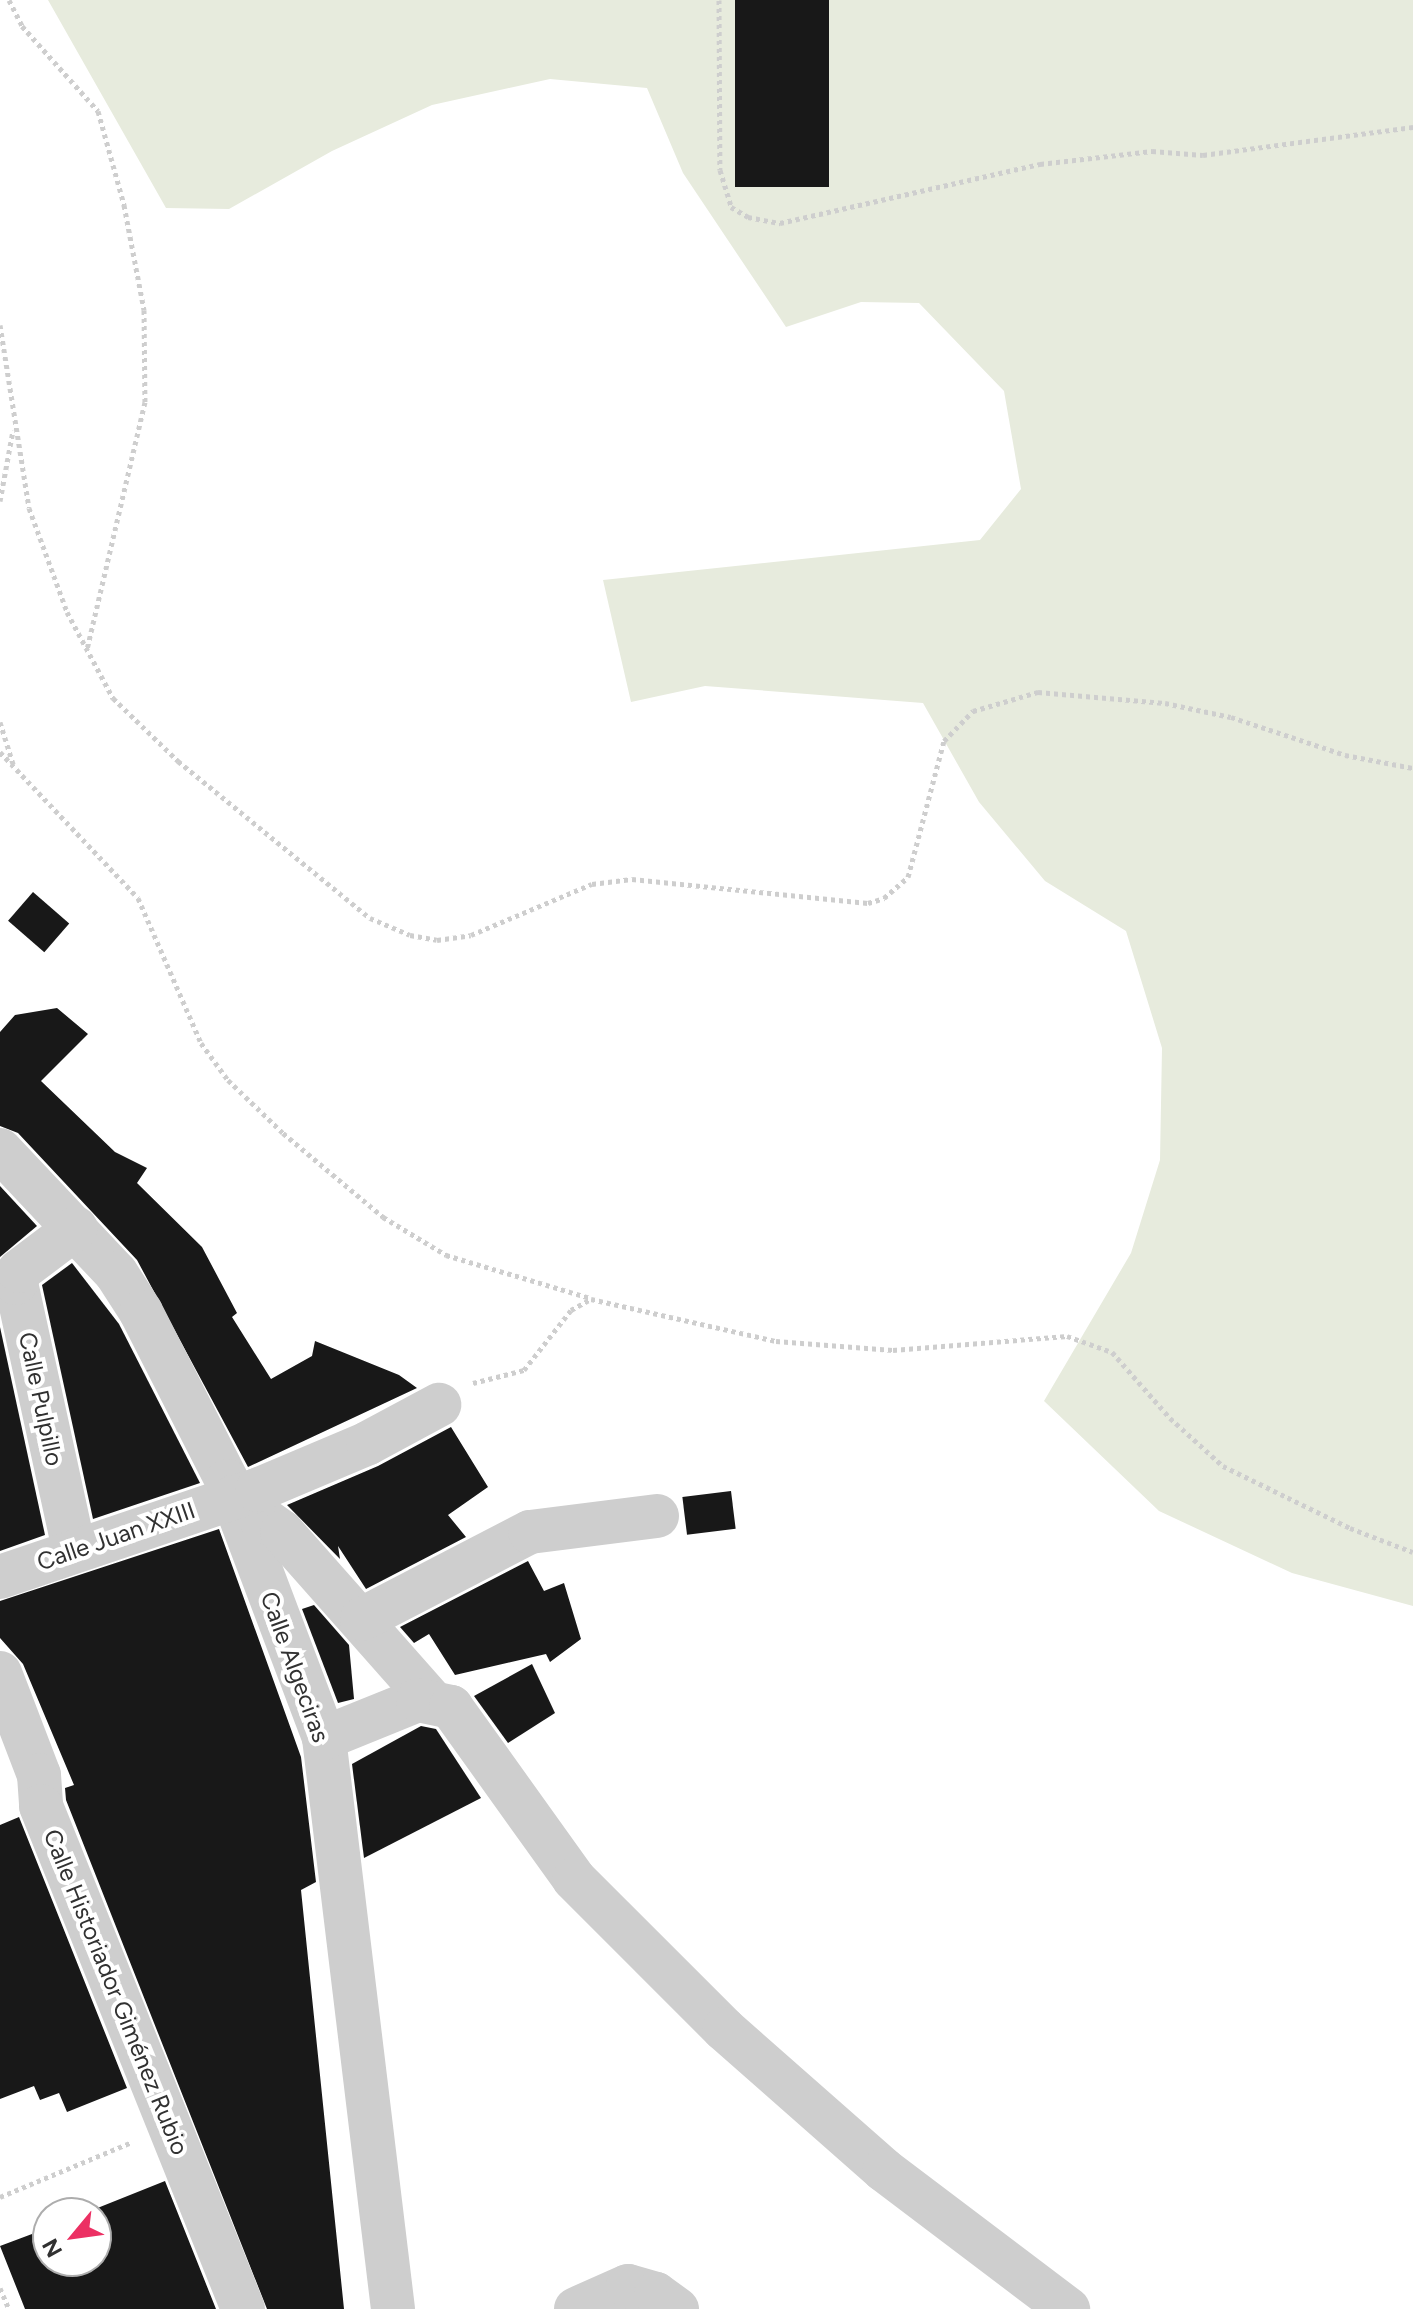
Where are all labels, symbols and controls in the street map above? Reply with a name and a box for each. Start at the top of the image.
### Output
street label: Calle Pulpillo [13,1330,69,1468]
street label: Calle Juan XXIII [33,1495,199,1577]
street label: Calle Algeciras [254,1588,336,1746]
street label: Calle Historiador Giménez Rubio [37,1825,195,2159]
north arrow [32,2197,112,2277]
text: N [36,2234,68,2262]

